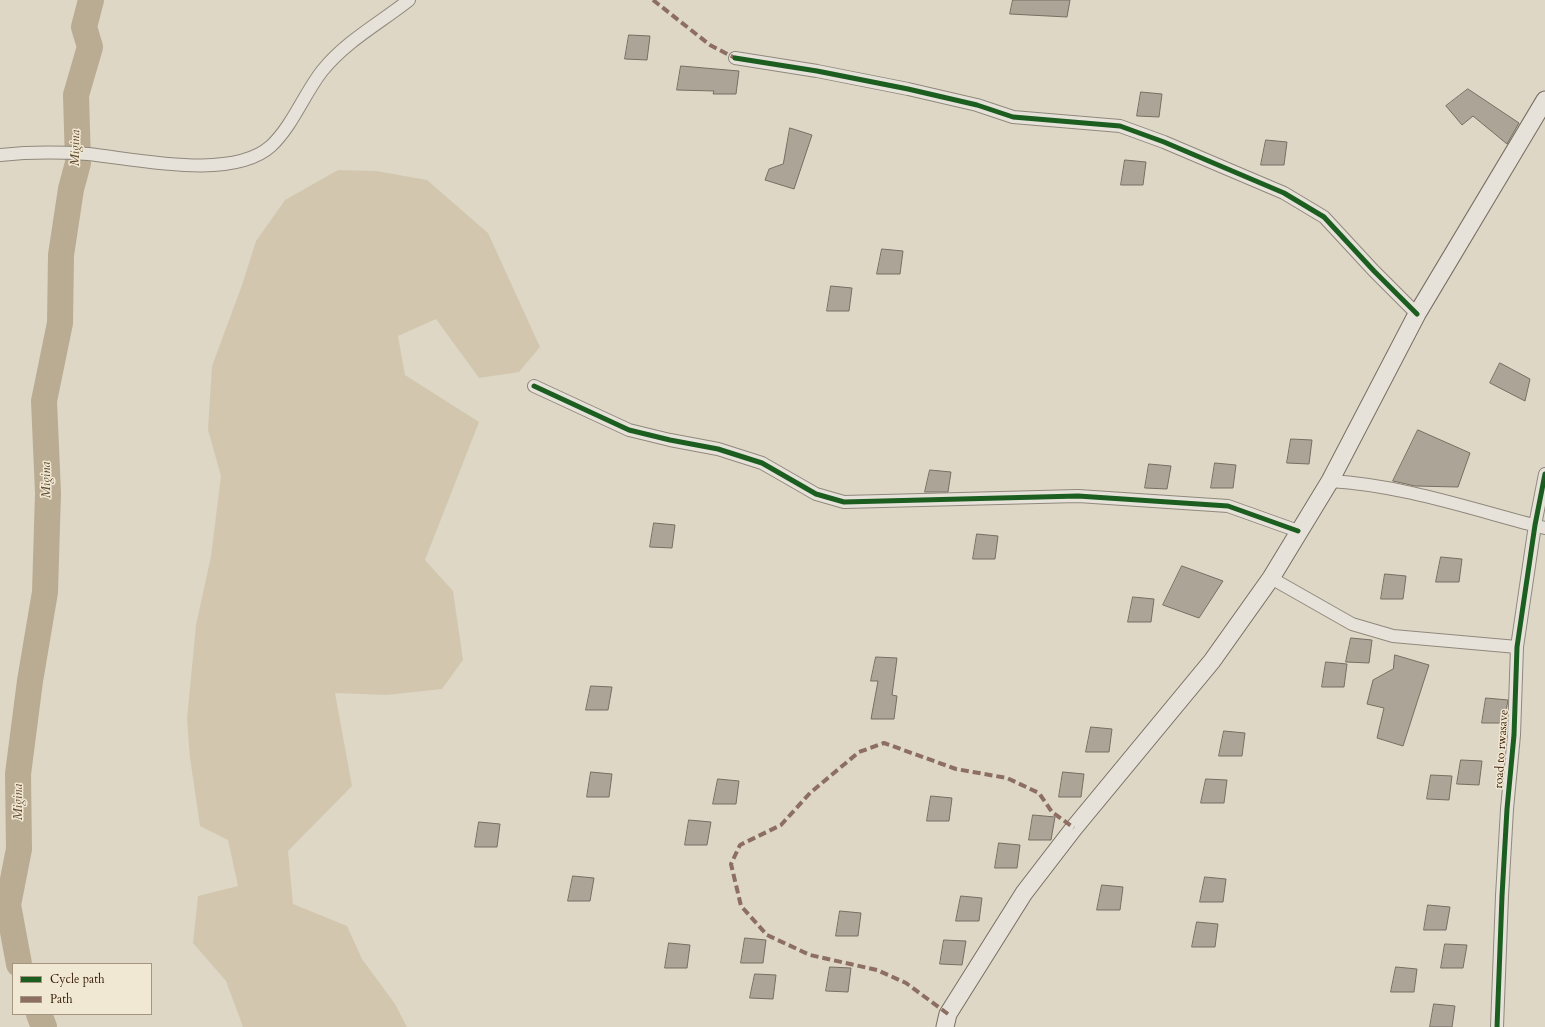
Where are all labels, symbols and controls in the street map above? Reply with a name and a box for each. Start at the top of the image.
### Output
water label: Migina [68,130,84,166]
water label: Migina [39,462,55,498]
street label: road to rwasave [1492,709,1512,789]
water label: Migina [11,784,27,820]
legend [12,963,152,1015]
text: Cycle path [50,971,105,987]
text: Path [50,991,73,1007]

